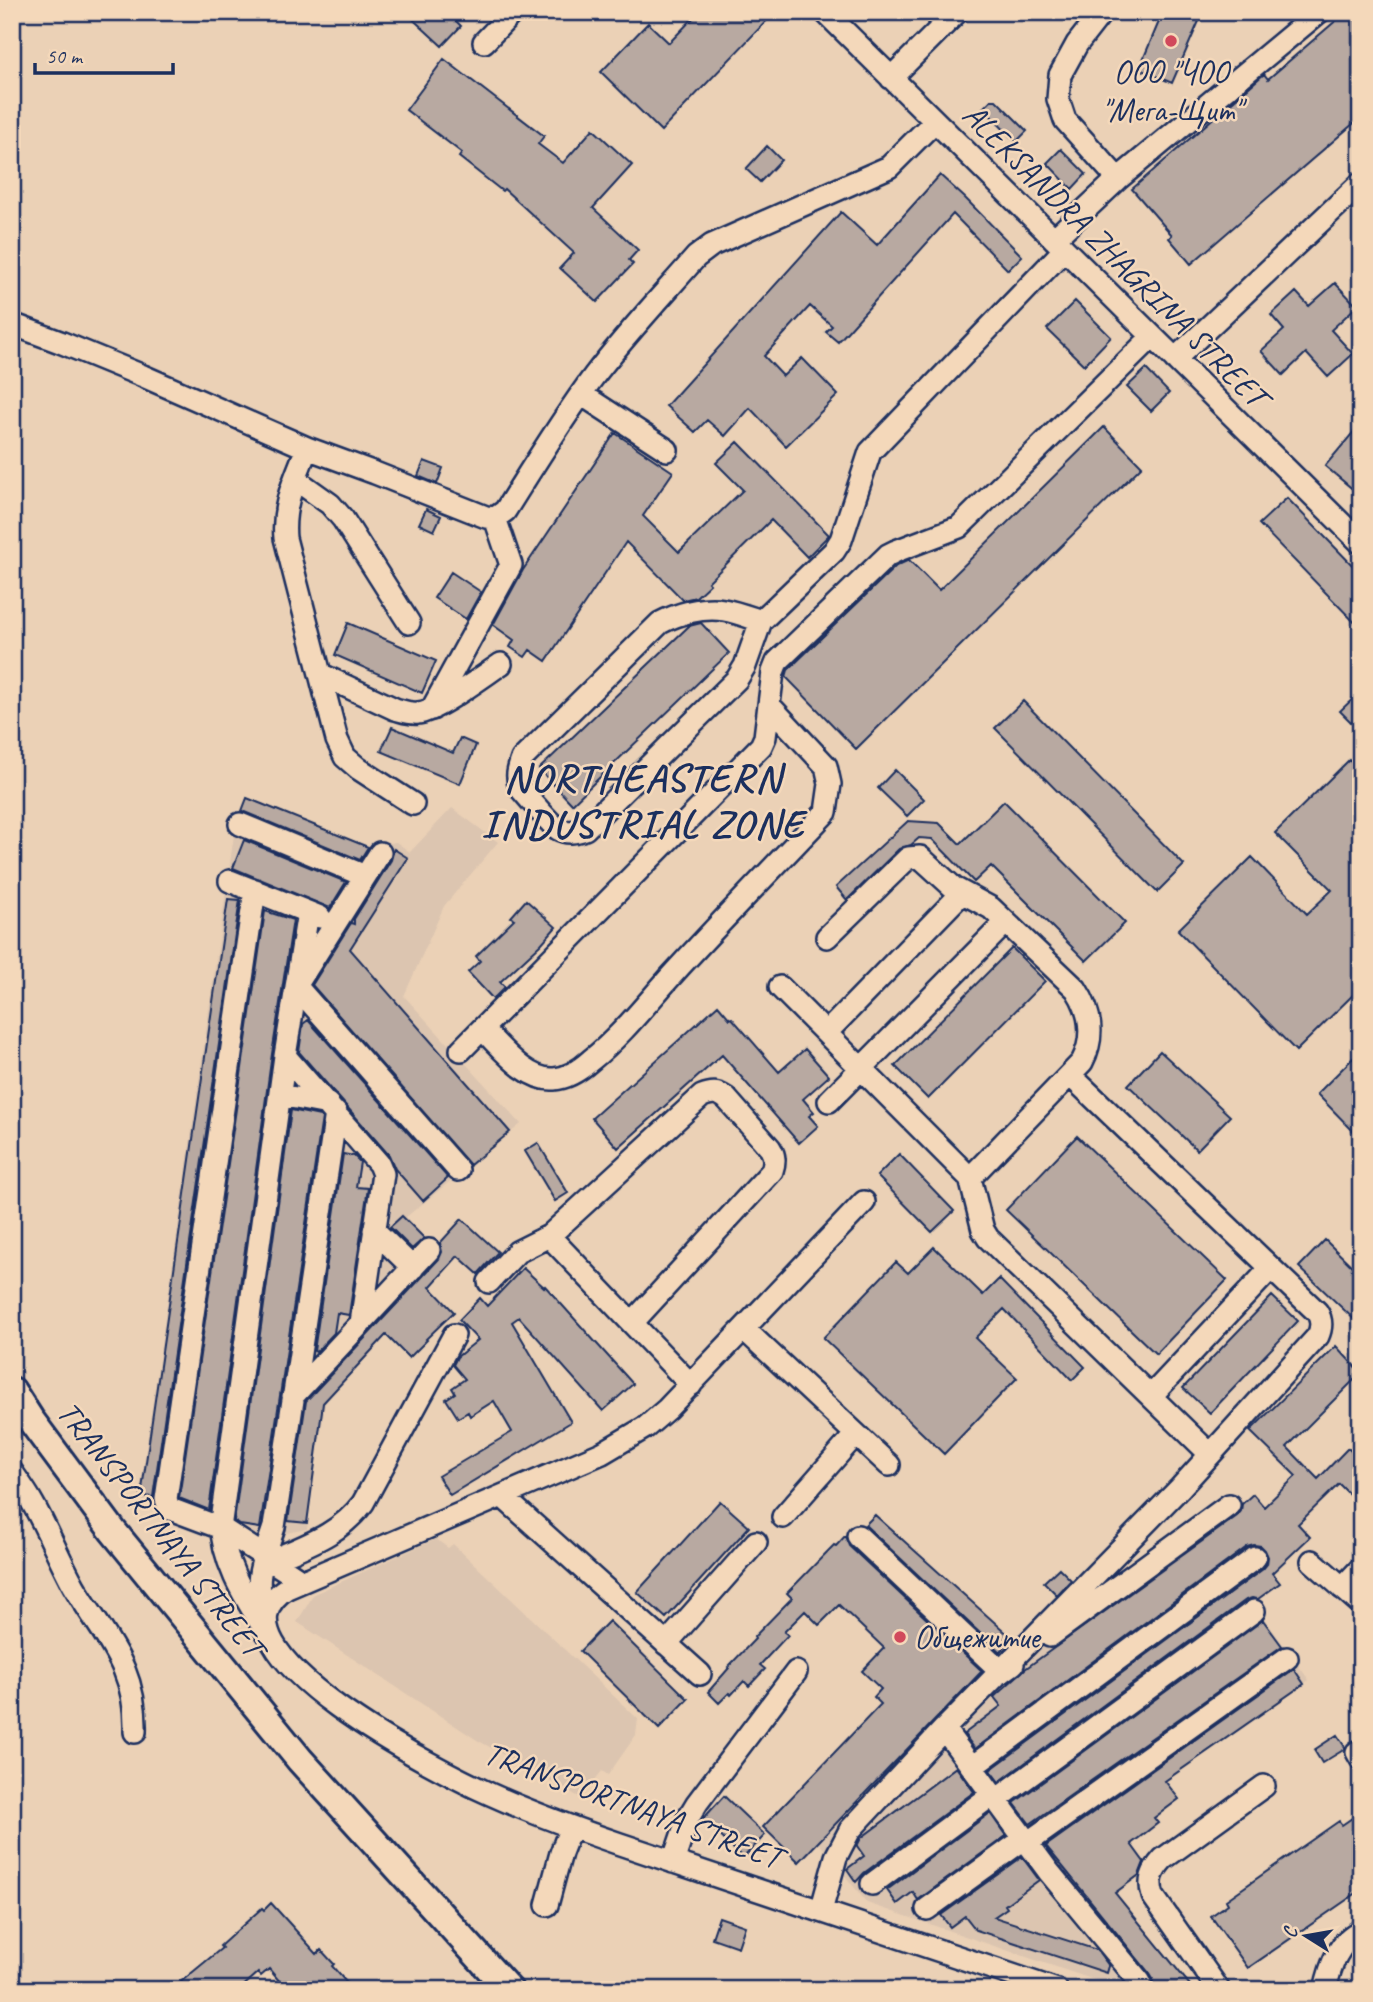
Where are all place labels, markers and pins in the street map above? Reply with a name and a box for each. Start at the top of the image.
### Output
marker: ООО "ЧОО "Мега-Щит" [1163,33,1179,49]
place label: ООО "ЧОО "Мега-Щит" [1101,51,1247,131]
place label: Общежитие [914,1616,1042,1658]
marker: Общежитие [892,1629,908,1645]

